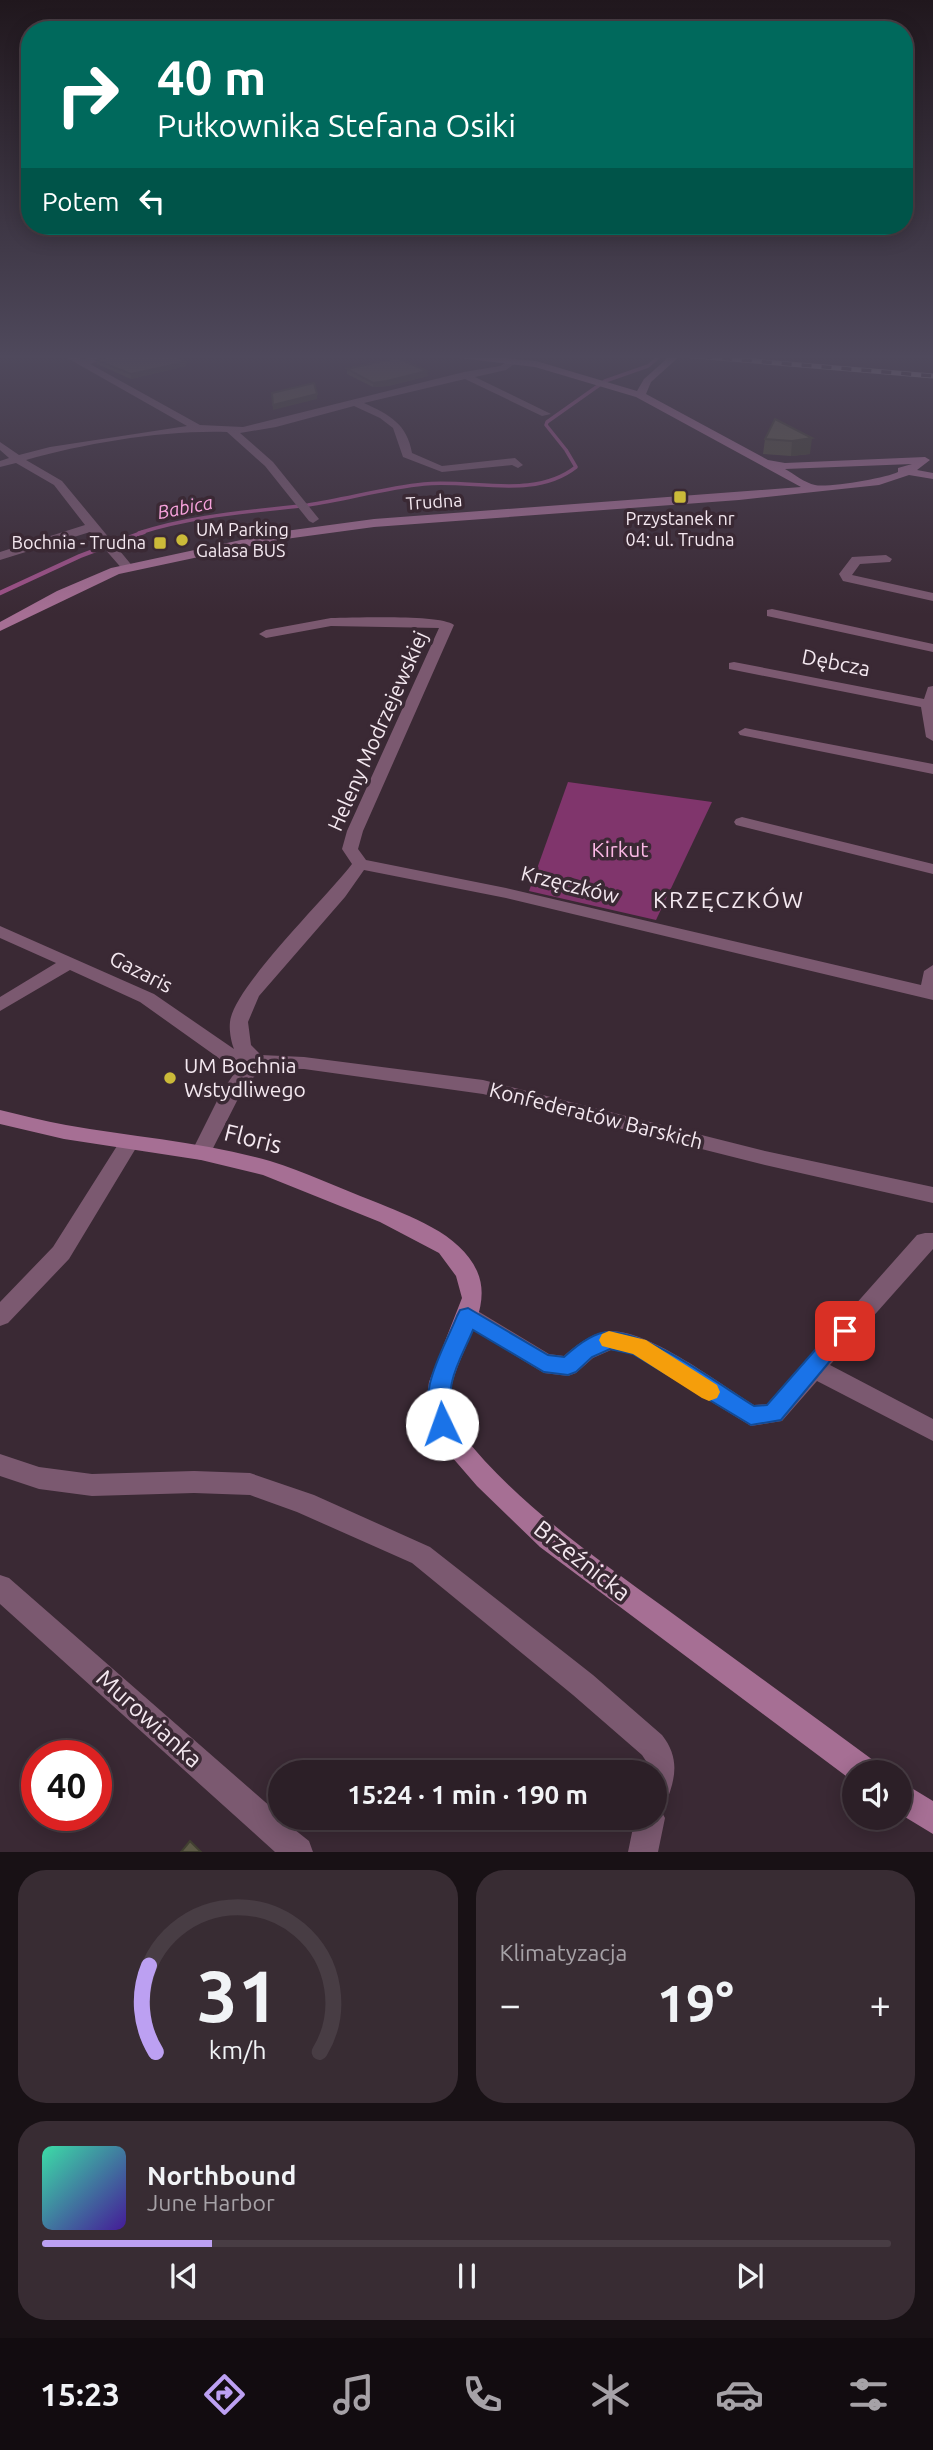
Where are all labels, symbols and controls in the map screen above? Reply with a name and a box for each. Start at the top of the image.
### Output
icon: right [42,49,133,140]
text: 40 m [157,49,266,104]
text: Pułkownika Stefana Osiki [157,107,516,143]
icon: left [133,182,171,220]
text: Potem [42,187,119,216]
street label: Trudna [405,489,463,513]
marker: Przystanek nr 04: ul. Trudna [672,489,688,505]
water label: Babica [155,491,215,523]
place label: Przystanek nr 04: ul. Trudna [625,508,735,549]
place label: UM Parking Galasa BUS [196,519,289,560]
place label: Bochnia - Trudna [11,532,146,552]
marker: UM Parking Galasa BUS [174,532,190,548]
marker: Bochnia - Trudna [152,535,168,551]
street label: Heleny Modrzejewskiej [322,627,432,834]
street label: Dębcza [800,644,872,680]
park label: Kirkut [591,837,649,861]
street label: Krzęczków [519,860,622,908]
district label: KRZĘCZKÓW [653,886,805,912]
street label: Gazaris [106,945,177,997]
place label: UM Bochnia Wstydliwego [184,1053,306,1101]
marker: UM Bochnia Wstydliwego [162,1070,178,1086]
street label: Konfederatów Barskich [487,1077,705,1153]
street label: Floris [222,1118,285,1159]
pin [815,1301,875,1361]
icon: arrive [826,1312,864,1350]
position arrow [405,1387,479,1461]
street label: Brzeźnicka [529,1515,636,1607]
street label: Murowianka [91,1664,208,1773]
speed limit sign: 40 [21,1740,112,1831]
map controls [842,1760,912,1830]
button: sound [842,1760,912,1830]
text: 15:24 · 1 min · 190 m [347,1780,588,1809]
text: Klimatyzacja [500,1940,627,1965]
text: 31 [197,1955,279,2037]
text: 19° [657,1974,734,2032]
text: − [500,1983,521,2025]
text: + [870,1983,891,2025]
text: km/h [209,2036,267,2064]
text: Northbound [147,2161,296,2190]
text: June Harbor [147,2190,275,2215]
icon: previous [165,2257,203,2295]
icon: pause [448,2257,486,2295]
icon: next [731,2257,769,2295]
icon: directions [200,2370,249,2419]
icon: music [329,2370,378,2419]
icon: phone [458,2370,507,2419]
icon: climate [586,2370,635,2419]
icon: car [715,2370,764,2419]
icon: filters [844,2370,893,2419]
text: 15:23 [40,2376,120,2412]

